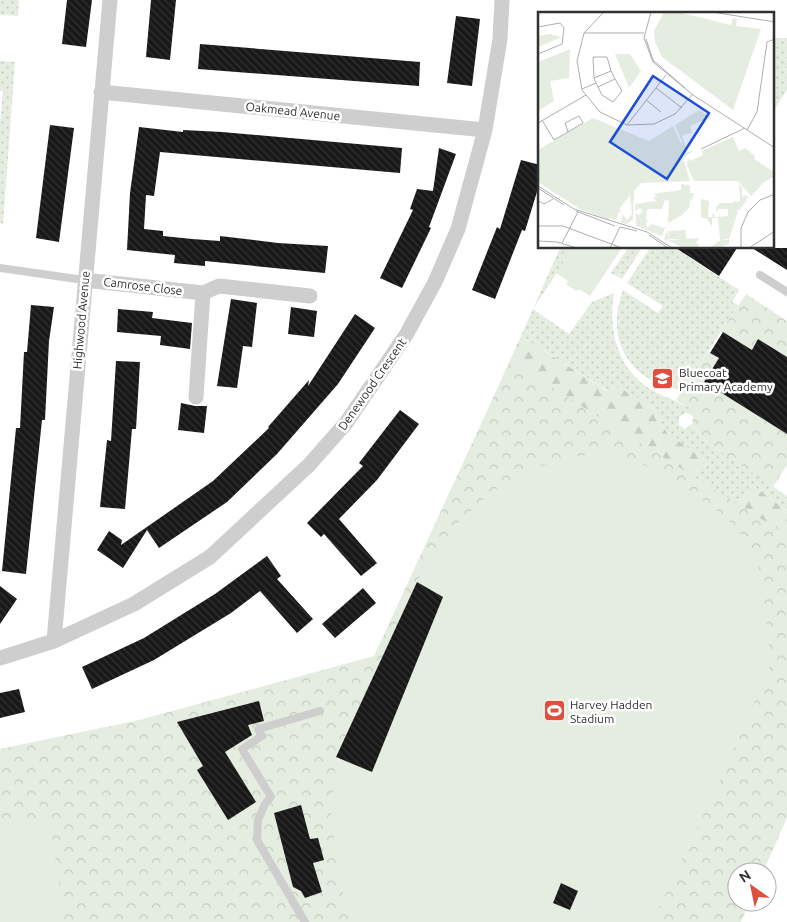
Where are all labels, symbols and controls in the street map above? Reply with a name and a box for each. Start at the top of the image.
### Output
inset map [538,12,774,249]
street label: Oakmead Avenue [245,100,341,122]
street label: Highwood Avenue [70,270,92,370]
street label: Camrose Close [103,275,183,297]
street label: Denewood Crescent [335,335,409,432]
place label: Bluecoat Primary Academy [679,366,773,393]
school or university icon: Bluecoat Primary Academy [651,367,675,391]
place label: Harvey Hadden Stadium [570,698,652,725]
sports icon: Harvey Hadden Stadium [542,699,566,723]
north arrow [727,862,777,912]
text: N [736,867,754,886]

